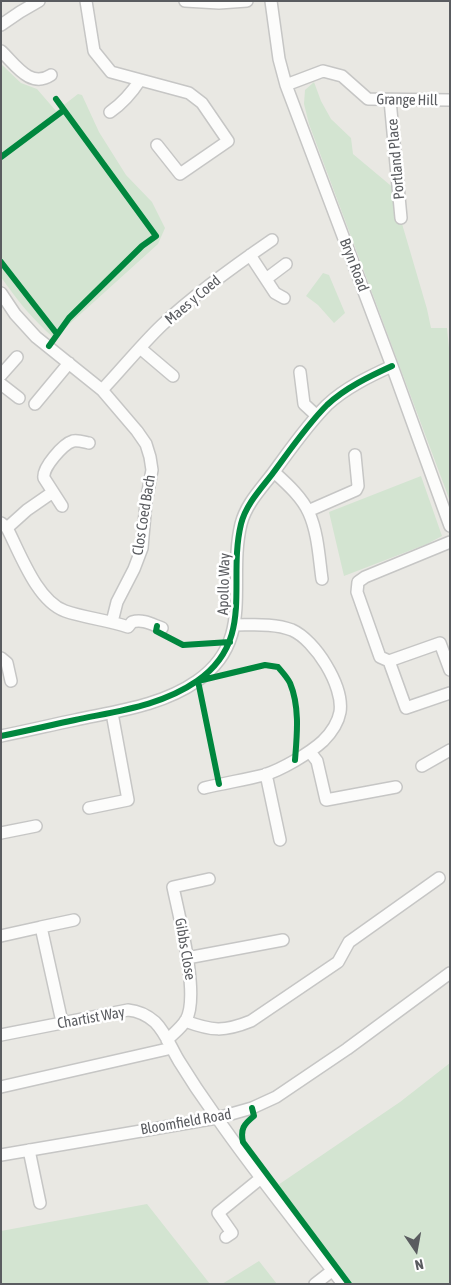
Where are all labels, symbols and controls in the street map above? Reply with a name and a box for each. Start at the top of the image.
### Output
street label: Grange Hill [376,90,438,110]
street label: Portland Place [384,118,408,200]
street label: Bryn Road [336,236,372,294]
street label: Maes y Coed [162,272,224,328]
street label: Clos Coed Bach [129,473,159,557]
street label: Apollo Way [214,553,234,615]
street label: Gibbs Close [171,917,199,981]
street label: Chartist Way [56,1003,126,1033]
street label: Bloomfield Road [139,1105,233,1139]
north arrow [391,1225,441,1275]
text: N [413,1256,425,1273]

